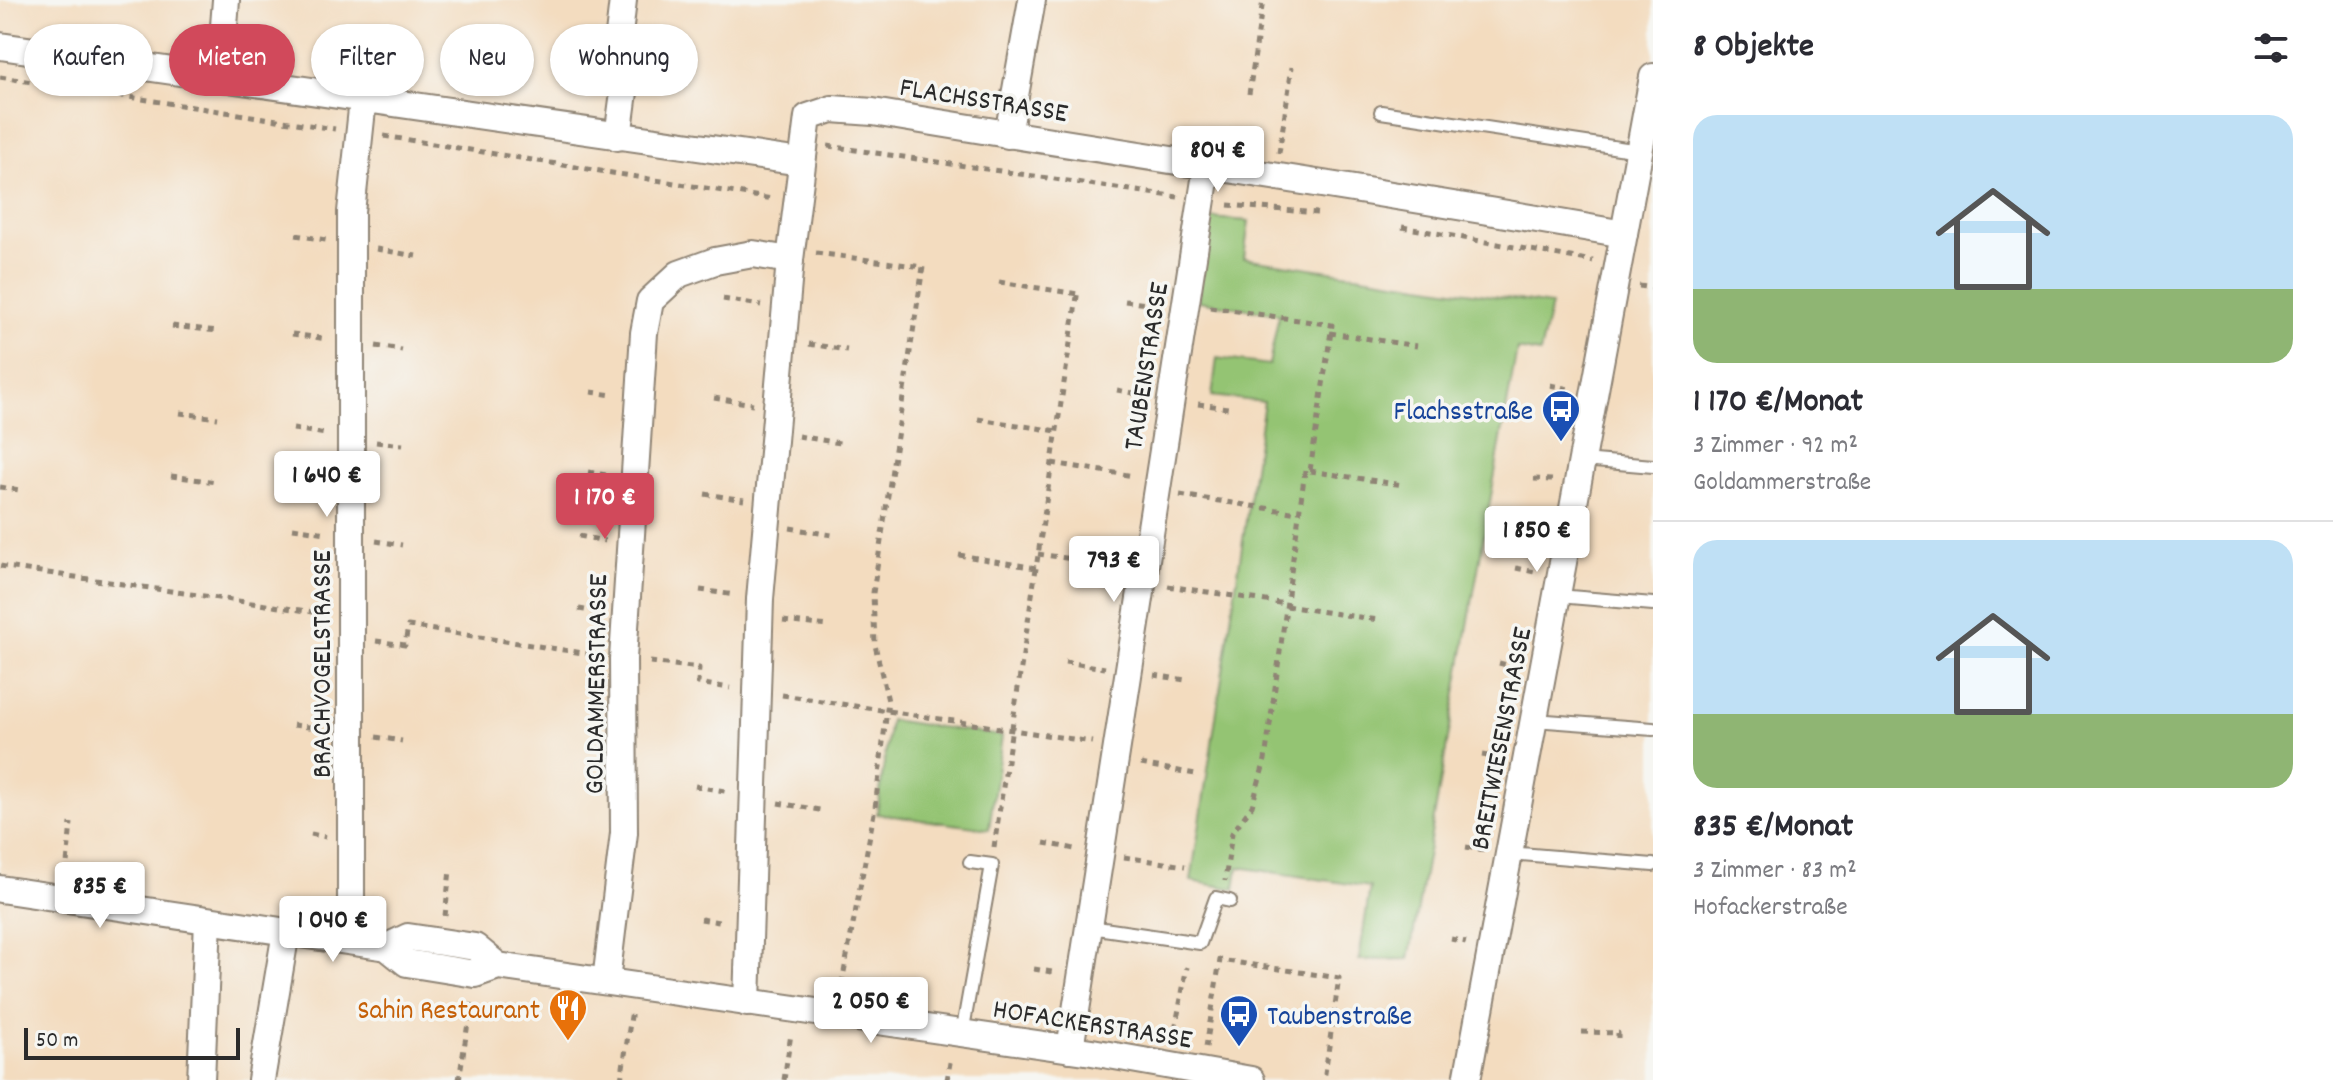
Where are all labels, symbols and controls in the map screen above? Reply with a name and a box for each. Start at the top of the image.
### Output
chip: Kaufen [24,24,153,96]
chip: Mieten [169,24,295,96]
chip: Filter [311,24,424,96]
chip: Neu [440,24,534,96]
chip: Wohnung [550,24,698,96]
text: 8 Objekte [1693,24,1814,73]
icon: filters [2249,26,2293,70]
street label: FLACHSSTRASSE [896,70,1070,136]
pin: 804 € [1162,126,1274,194]
text: 804 € [1190,133,1246,170]
icon: home [1921,167,2065,311]
street label: TAUBENSTRASSE [1116,280,1182,454]
text: 1 170 €/Monat [1693,379,1863,428]
bus stop icon: Flachsstraße [1540,388,1582,443]
place label: Flachsstraße [1394,394,1533,434]
text: 3 Zimmer · 92 m² [1693,428,1858,465]
pin: 1 640 € [253,451,401,519]
text: 1 640 € [292,458,362,495]
text: Goldammerstraße [1693,465,1871,502]
pin: 1 170 € [531,473,679,541]
text: 1 170 € [574,480,636,517]
pin: 1 850 € [1463,506,1611,574]
text: 1 850 € [1503,513,1571,550]
pin: 793 € [1058,536,1170,604]
text: 793 € [1087,543,1141,580]
street label: BRACHVOGELSTRASSE [305,550,345,778]
street label: GOLDAMMERSTRASSE [577,573,621,795]
icon: home [1921,592,2065,736]
street label: BREITWIESENSTRASSE [1463,624,1545,854]
text: 835 €/Monat [1693,804,1853,853]
text: 3 Zimmer · 83 m² [1693,853,1857,890]
pin: 835 € [44,862,156,930]
text: 835 € [73,869,127,906]
text: Hofackerstraße [1693,890,1848,927]
pin: 1 040 € [259,896,407,964]
text: 1 040 € [297,903,369,940]
pin: 2 050 € [797,977,945,1045]
text: 2 050 € [832,984,910,1021]
restaurant icon: Sahin Restaurant [547,987,589,1042]
street label: HOFACKERSTRASSE [990,991,1195,1062]
place label: Sahin Restaurant [357,993,540,1033]
bus stop icon: Taubenstraße [1218,993,1260,1048]
place label: Taubenstraße [1267,999,1412,1039]
scale bar [24,1024,240,1060]
text: 50 m [36,1026,78,1057]

